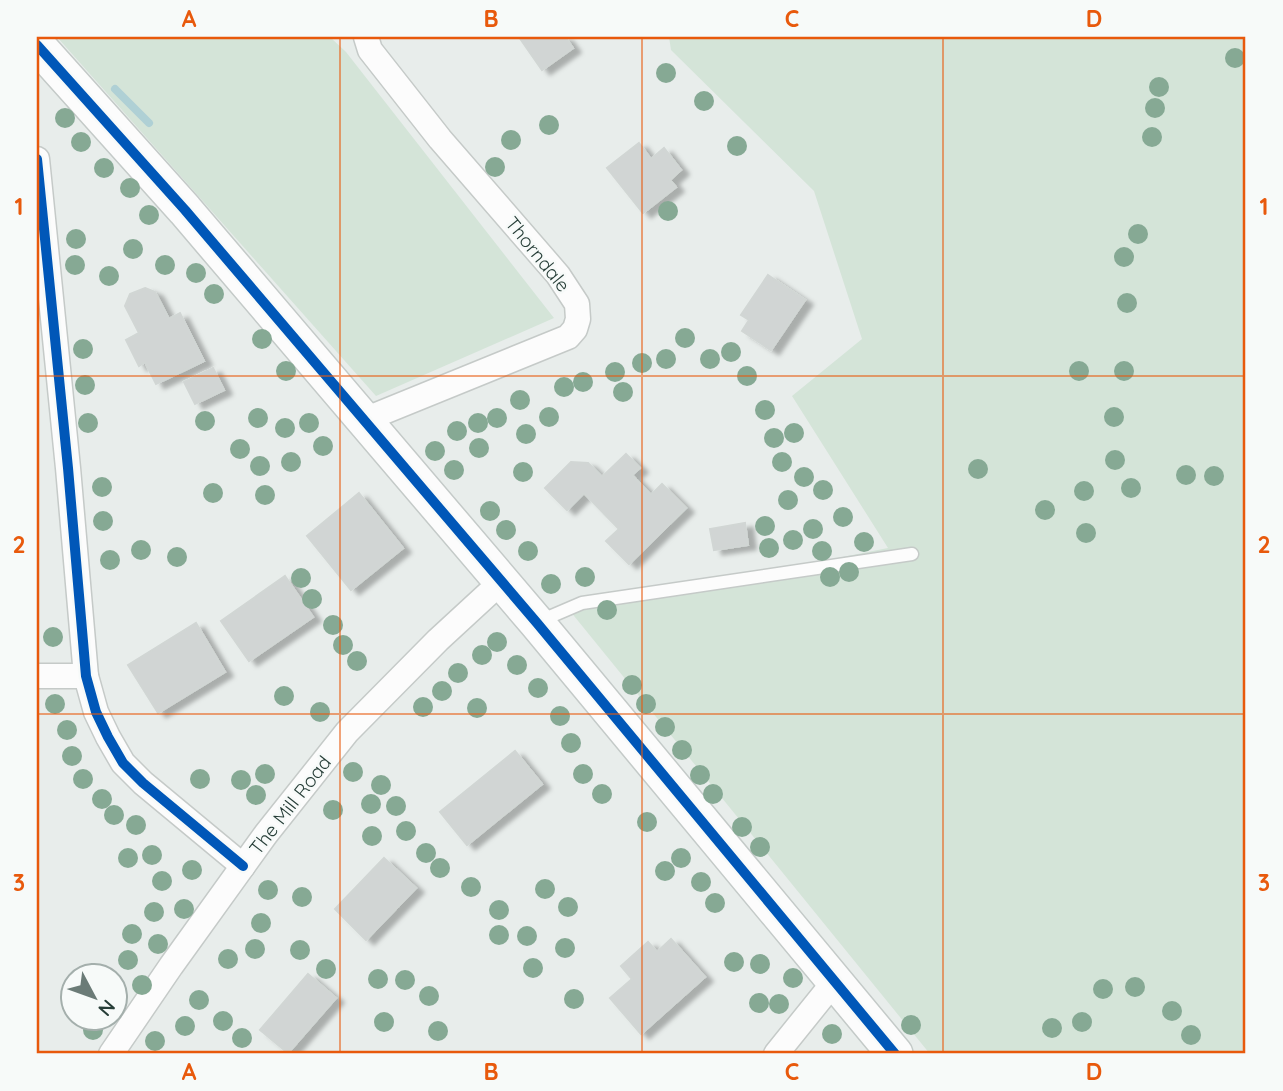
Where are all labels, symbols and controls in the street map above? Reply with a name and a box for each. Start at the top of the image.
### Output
text: A [182,4,197,33]
text: B [483,4,499,33]
text: C [785,4,799,33]
text: D [1086,4,1102,33]
text: 1 [15,192,23,221]
text: 1 [1260,192,1268,221]
street label: Thorndale [500,211,576,297]
text: 2 [12,530,26,559]
text: 2 [1257,530,1271,559]
street label: The Mill Road [244,751,336,859]
text: 3 [13,868,25,897]
text: 3 [1258,868,1270,897]
north arrow [60,962,130,1032]
text: N [93,995,120,1021]
text: A [182,1057,197,1086]
text: B [483,1057,499,1086]
text: C [785,1057,799,1086]
text: D [1086,1057,1102,1086]

